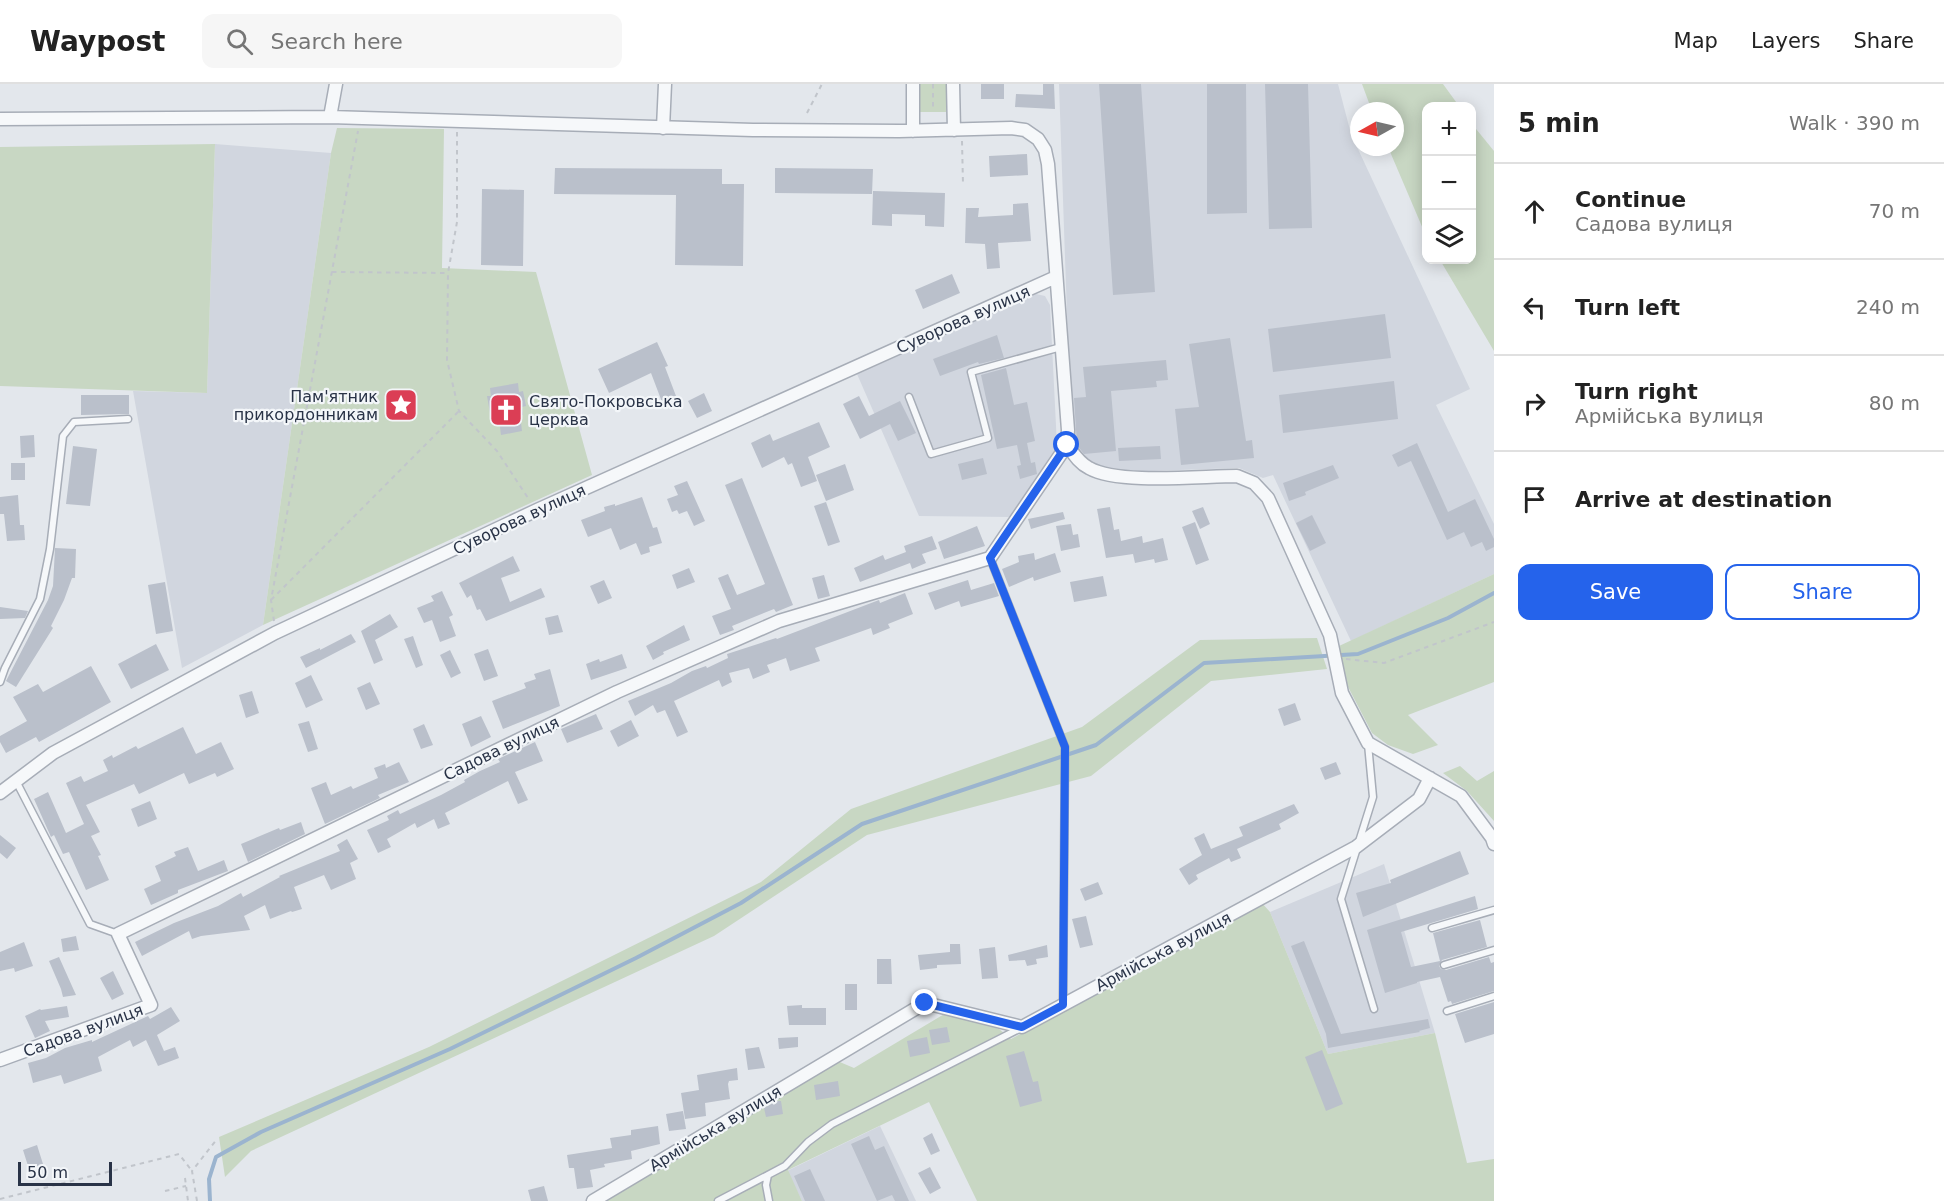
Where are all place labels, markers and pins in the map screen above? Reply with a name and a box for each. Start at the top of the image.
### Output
place label: Пам'ятник прикордонникам [234,387,378,424]
place icon: Пам'ятник прикордонникам [383,387,419,423]
church icon: Свято-Покровська церква [488,392,524,428]
place label: Свято-Покровська церква [529,392,683,429]

